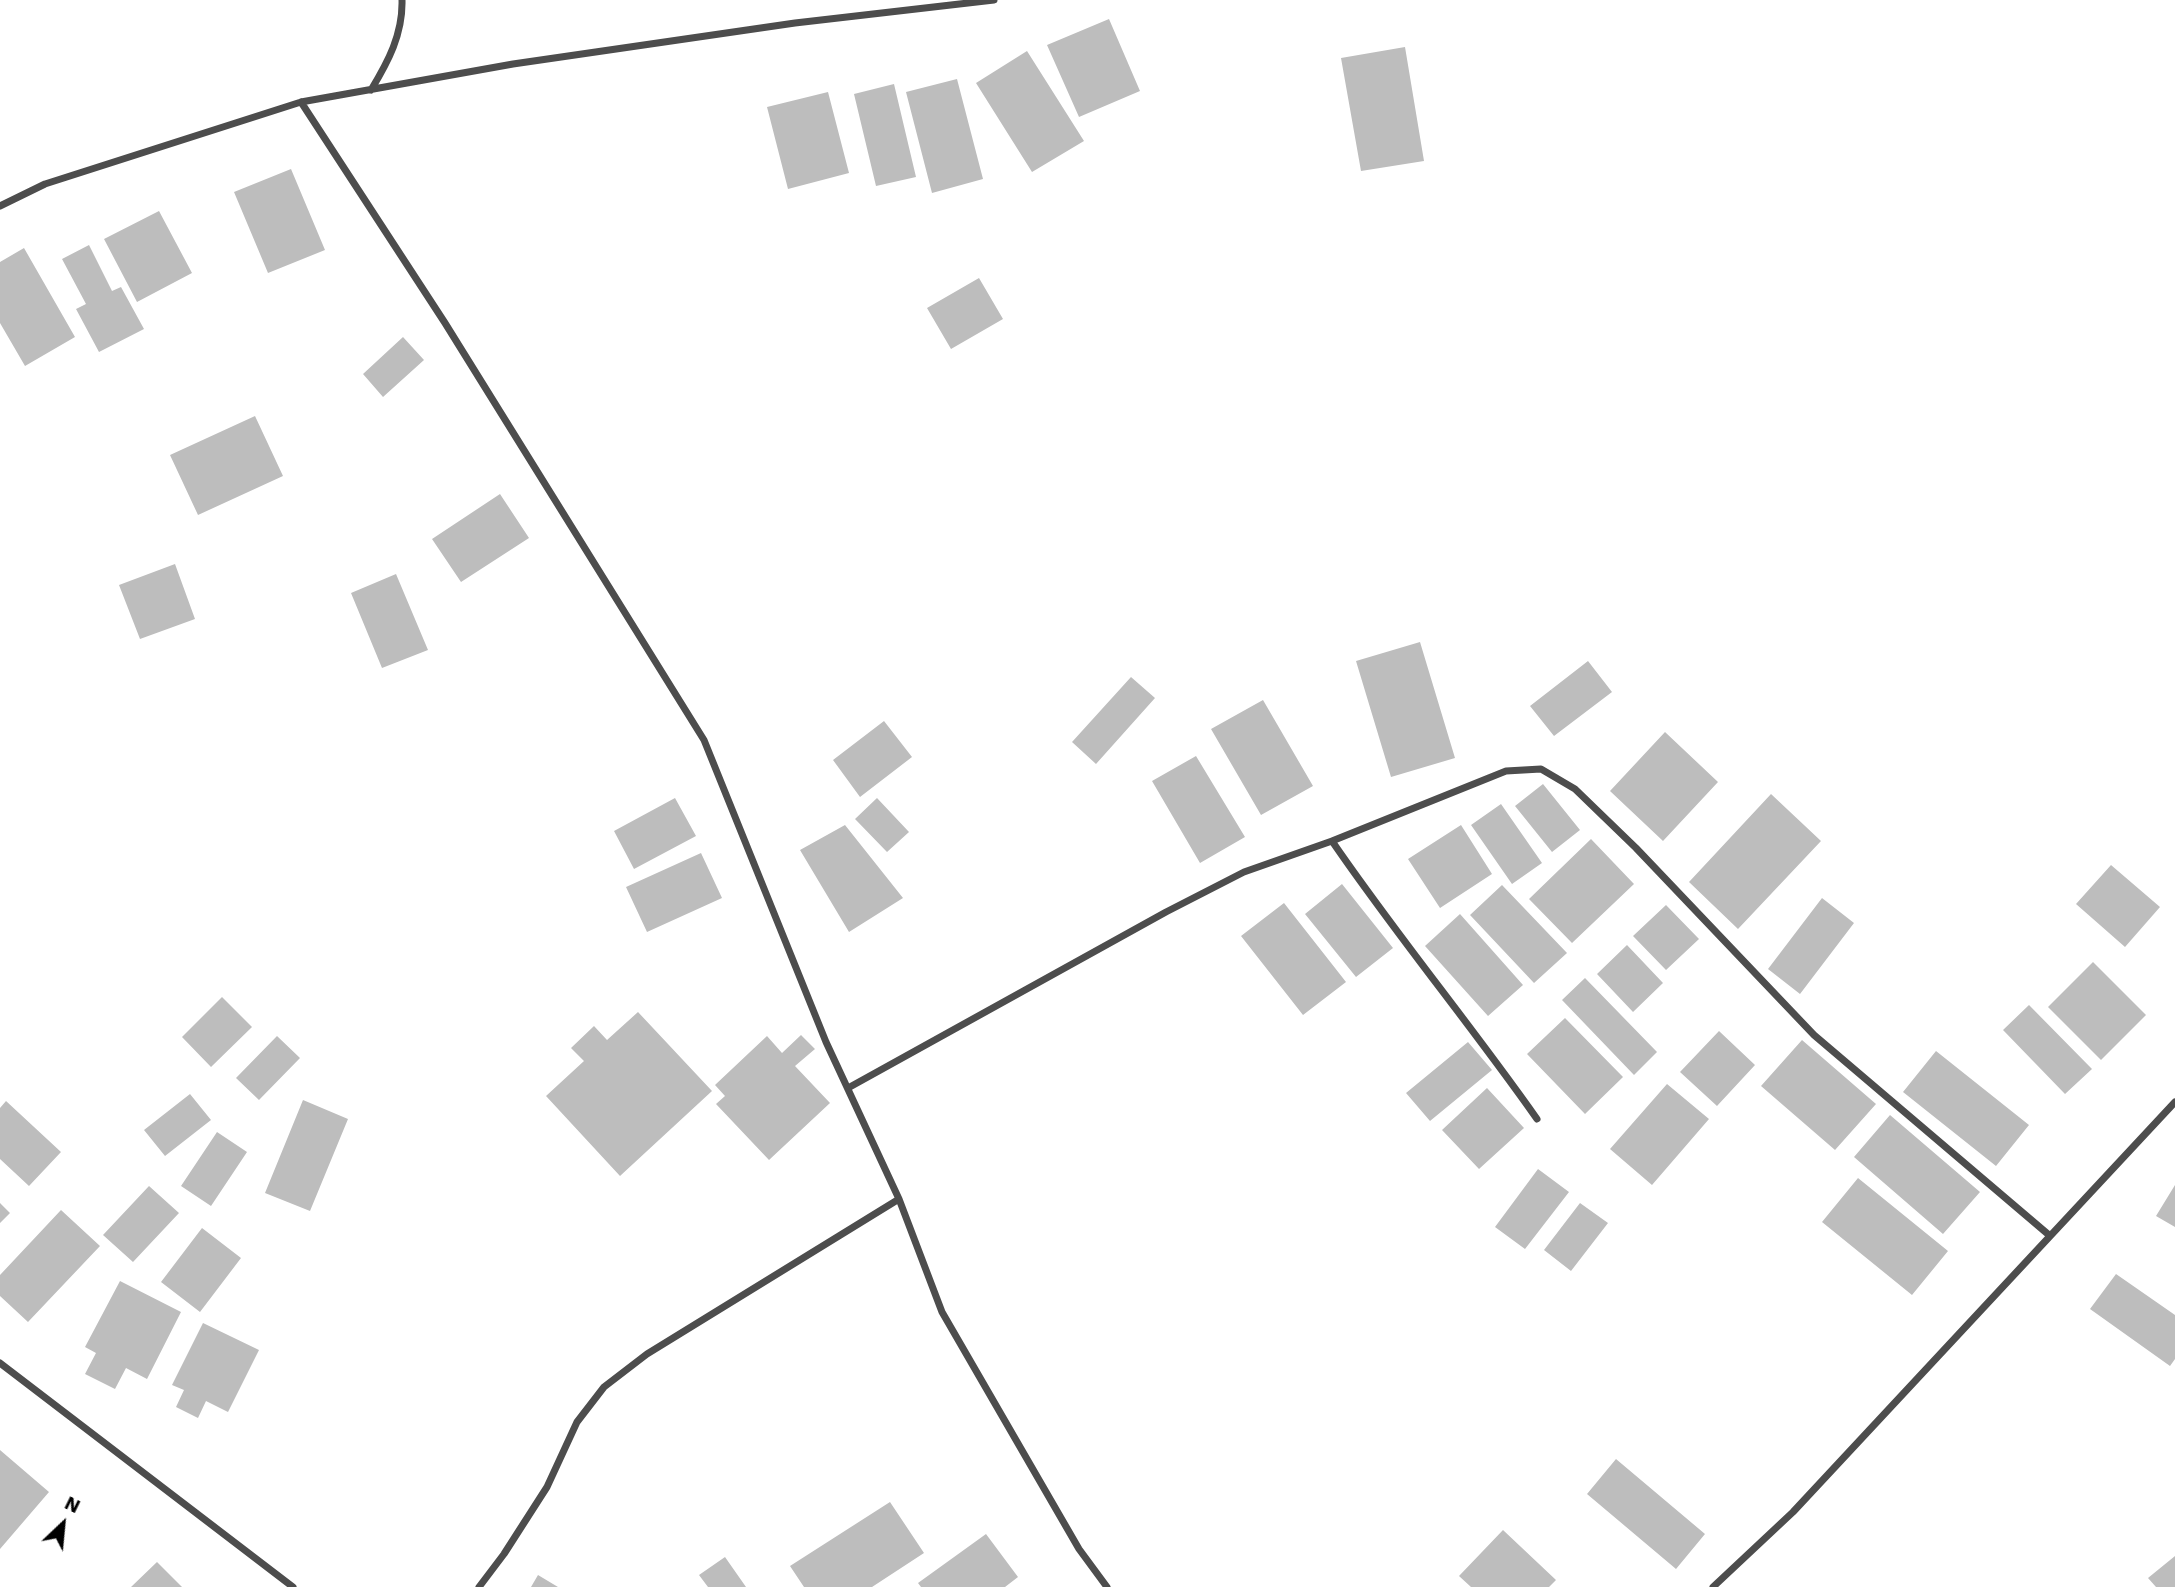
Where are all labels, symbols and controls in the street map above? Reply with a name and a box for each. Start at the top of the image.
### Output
north arrow [28,1489,98,1559]
text: N [61,1491,84,1518]

